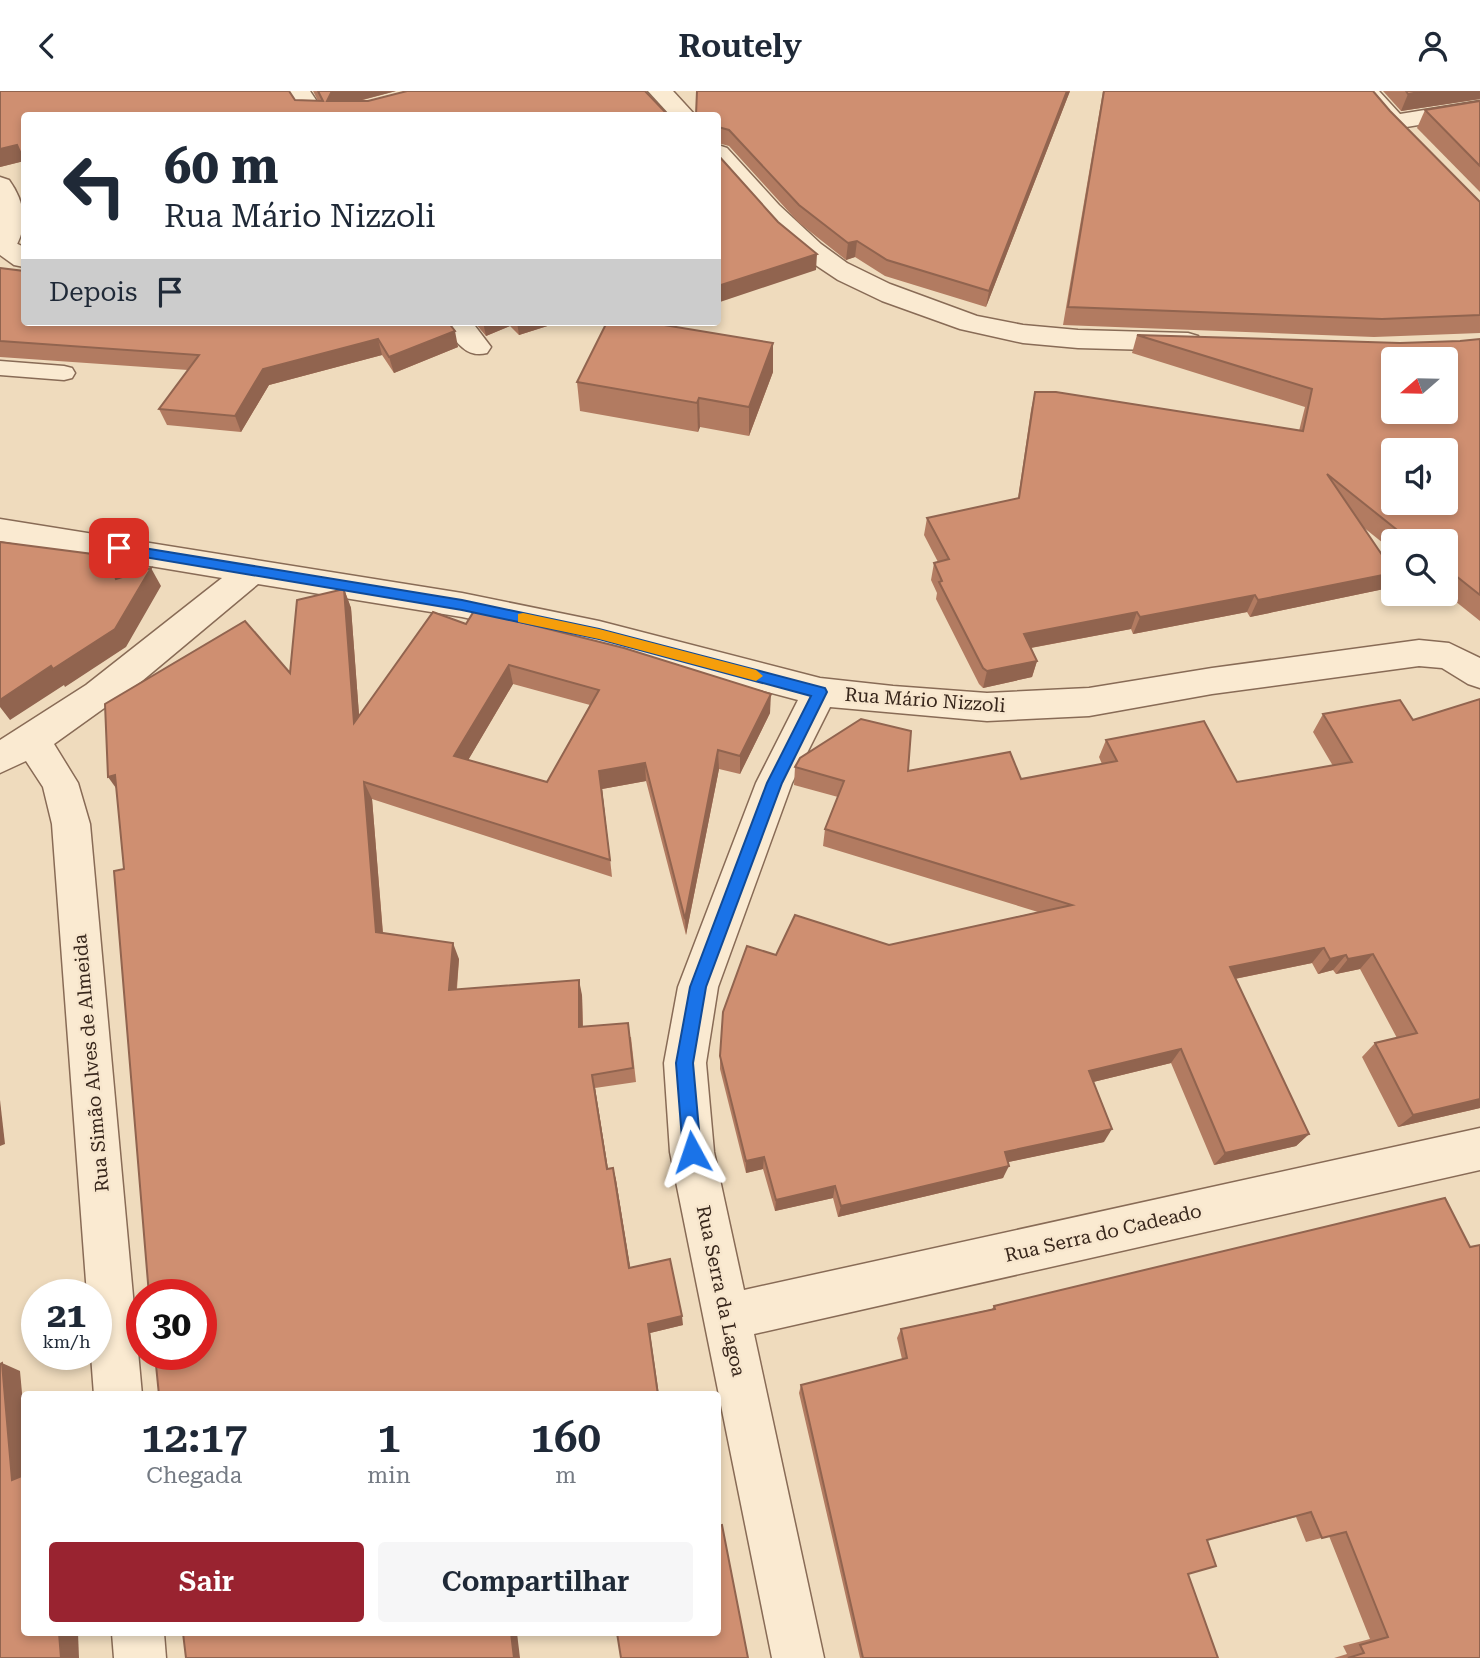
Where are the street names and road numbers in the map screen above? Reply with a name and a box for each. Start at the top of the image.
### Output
street label: Rua Mário Nizzoli [844,683,1006,717]
street label: Rua Simão Alves de Almeida [68,932,114,1193]
street label: Rua Serra do Cadeado [1002,1199,1204,1267]
street label: Rua Serra da Lagoa [692,1203,751,1379]

